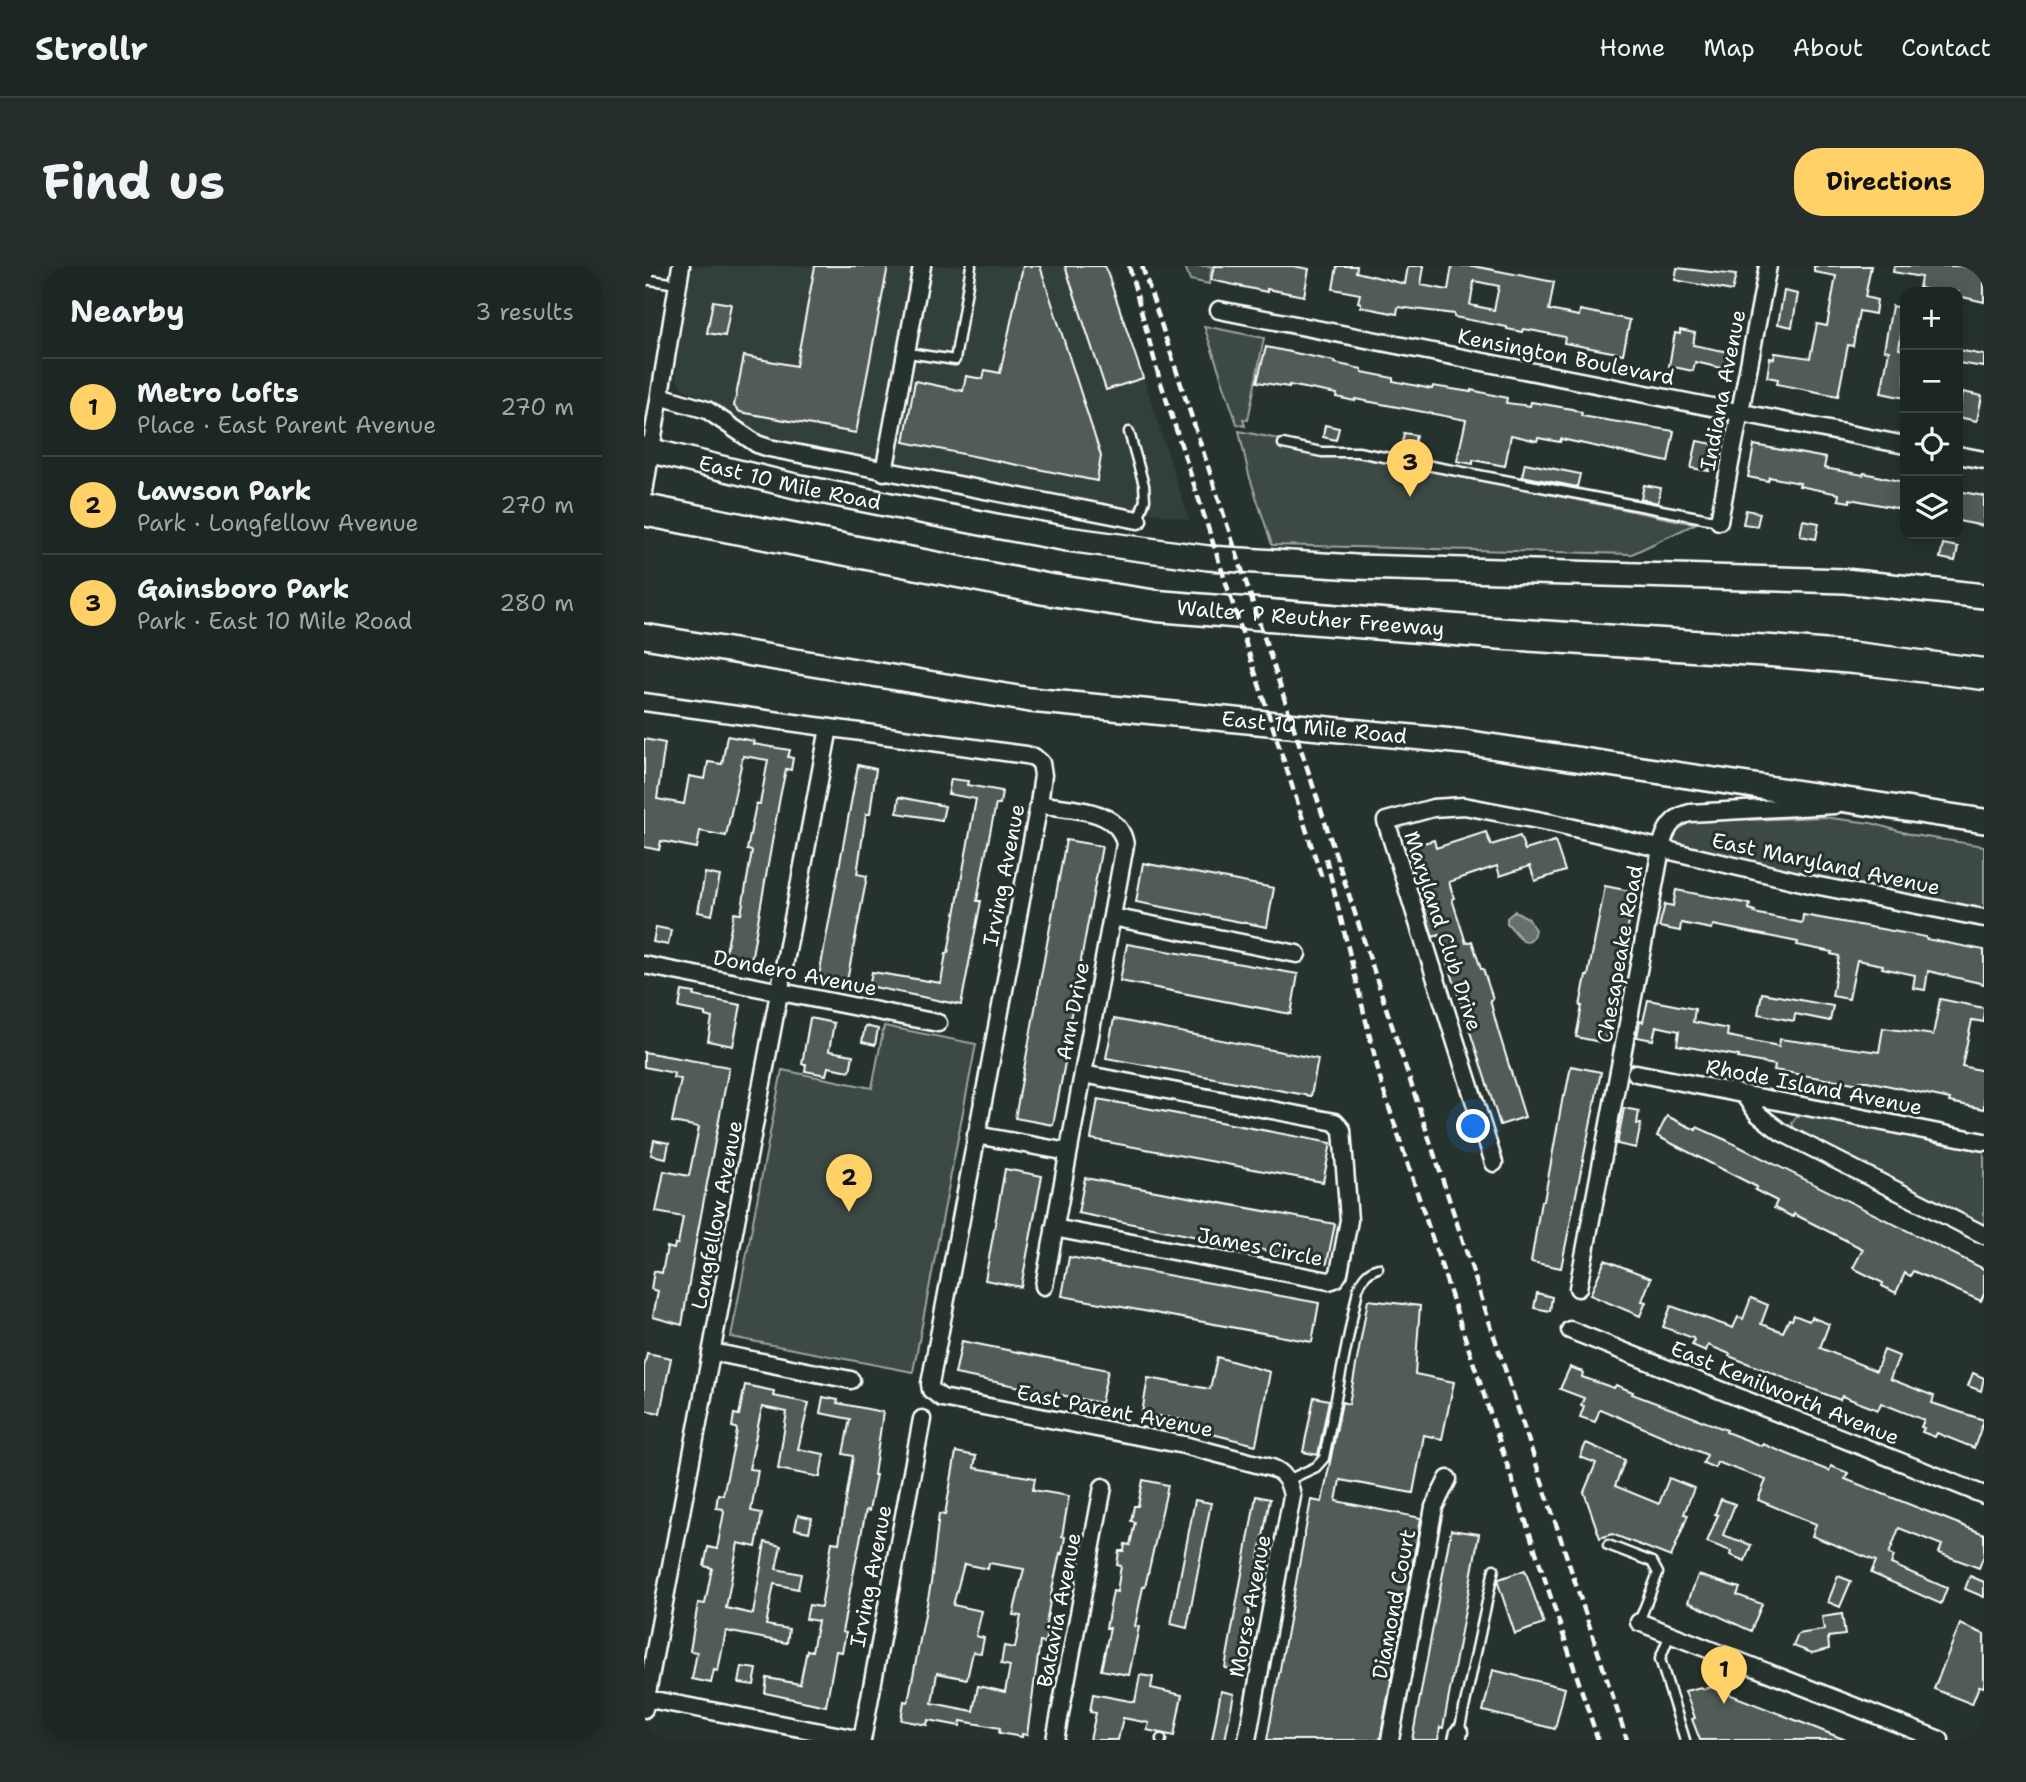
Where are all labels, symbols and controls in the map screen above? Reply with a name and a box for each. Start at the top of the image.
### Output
text: Strollr [35,26,148,71]
text: Home [1599,32,1665,64]
text: Map [1703,32,1755,64]
text: About [1793,32,1863,64]
text: Contact [1901,32,1991,64]
button: Directions [1794,148,1984,216]
text: Find us [42,149,225,215]
map controls [1900,287,1963,539]
button: + [1900,287,1963,350]
text: Nearby [70,291,185,332]
text: 3 results [475,297,574,327]
street label: Indiana Avenue [1694,307,1752,473]
street label: Kensington Boulevard [1455,322,1677,392]
button: − [1900,350,1963,413]
text: Metro Lofts [137,375,299,410]
text: 1 [88,392,98,422]
text: 270 m [500,392,574,422]
text: Place · East Parent Avenue [137,410,436,440]
button: locate [1900,413,1963,476]
pin: 3 [1387,439,1433,497]
street label: East 10 Mile Road [696,449,884,517]
text: Lawson Park [137,473,312,508]
button: layers [1900,476,1963,539]
text: 2 [85,490,101,520]
text: 270 m [500,490,574,520]
text: Park · Longfellow Avenue [137,508,419,538]
text: Gainsboro Park [137,571,349,606]
text: 3 [85,588,101,618]
text: 280 m [499,588,574,618]
street label: Walter P Reuther Freeway [1176,594,1445,643]
text: Park · East 10 Mile Road [137,606,412,636]
street label: East 10 Mile Road [1220,705,1408,750]
street label: Irving Avenue [976,802,1032,948]
street label: East Maryland Avenue [1709,826,1943,902]
street label: Maryland Club Drive [1397,827,1489,1035]
street label: Chesapeake Road [1591,863,1649,1045]
street label: Dondero Avenue [711,943,879,1003]
street label: Ann Drive [1050,959,1096,1063]
street label: Rhode Island Avenue [1703,1052,1925,1122]
your location [1456,1109,1490,1143]
street label: Longfellow Avenue [685,1118,749,1312]
pin: 2 [826,1154,872,1212]
street label: James Circle [1195,1221,1325,1273]
street label: East Kenilworth Avenue [1667,1334,1903,1452]
street label: East Parent Avenue [1014,1378,1216,1444]
street label: Irving Avenue [843,1503,899,1649]
street label: Diamond Court [1366,1527,1422,1681]
street label: Batavia Avenue [1030,1530,1088,1690]
street label: Morse Avenue [1222,1532,1278,1680]
pin: 1 [1701,1646,1747,1704]

